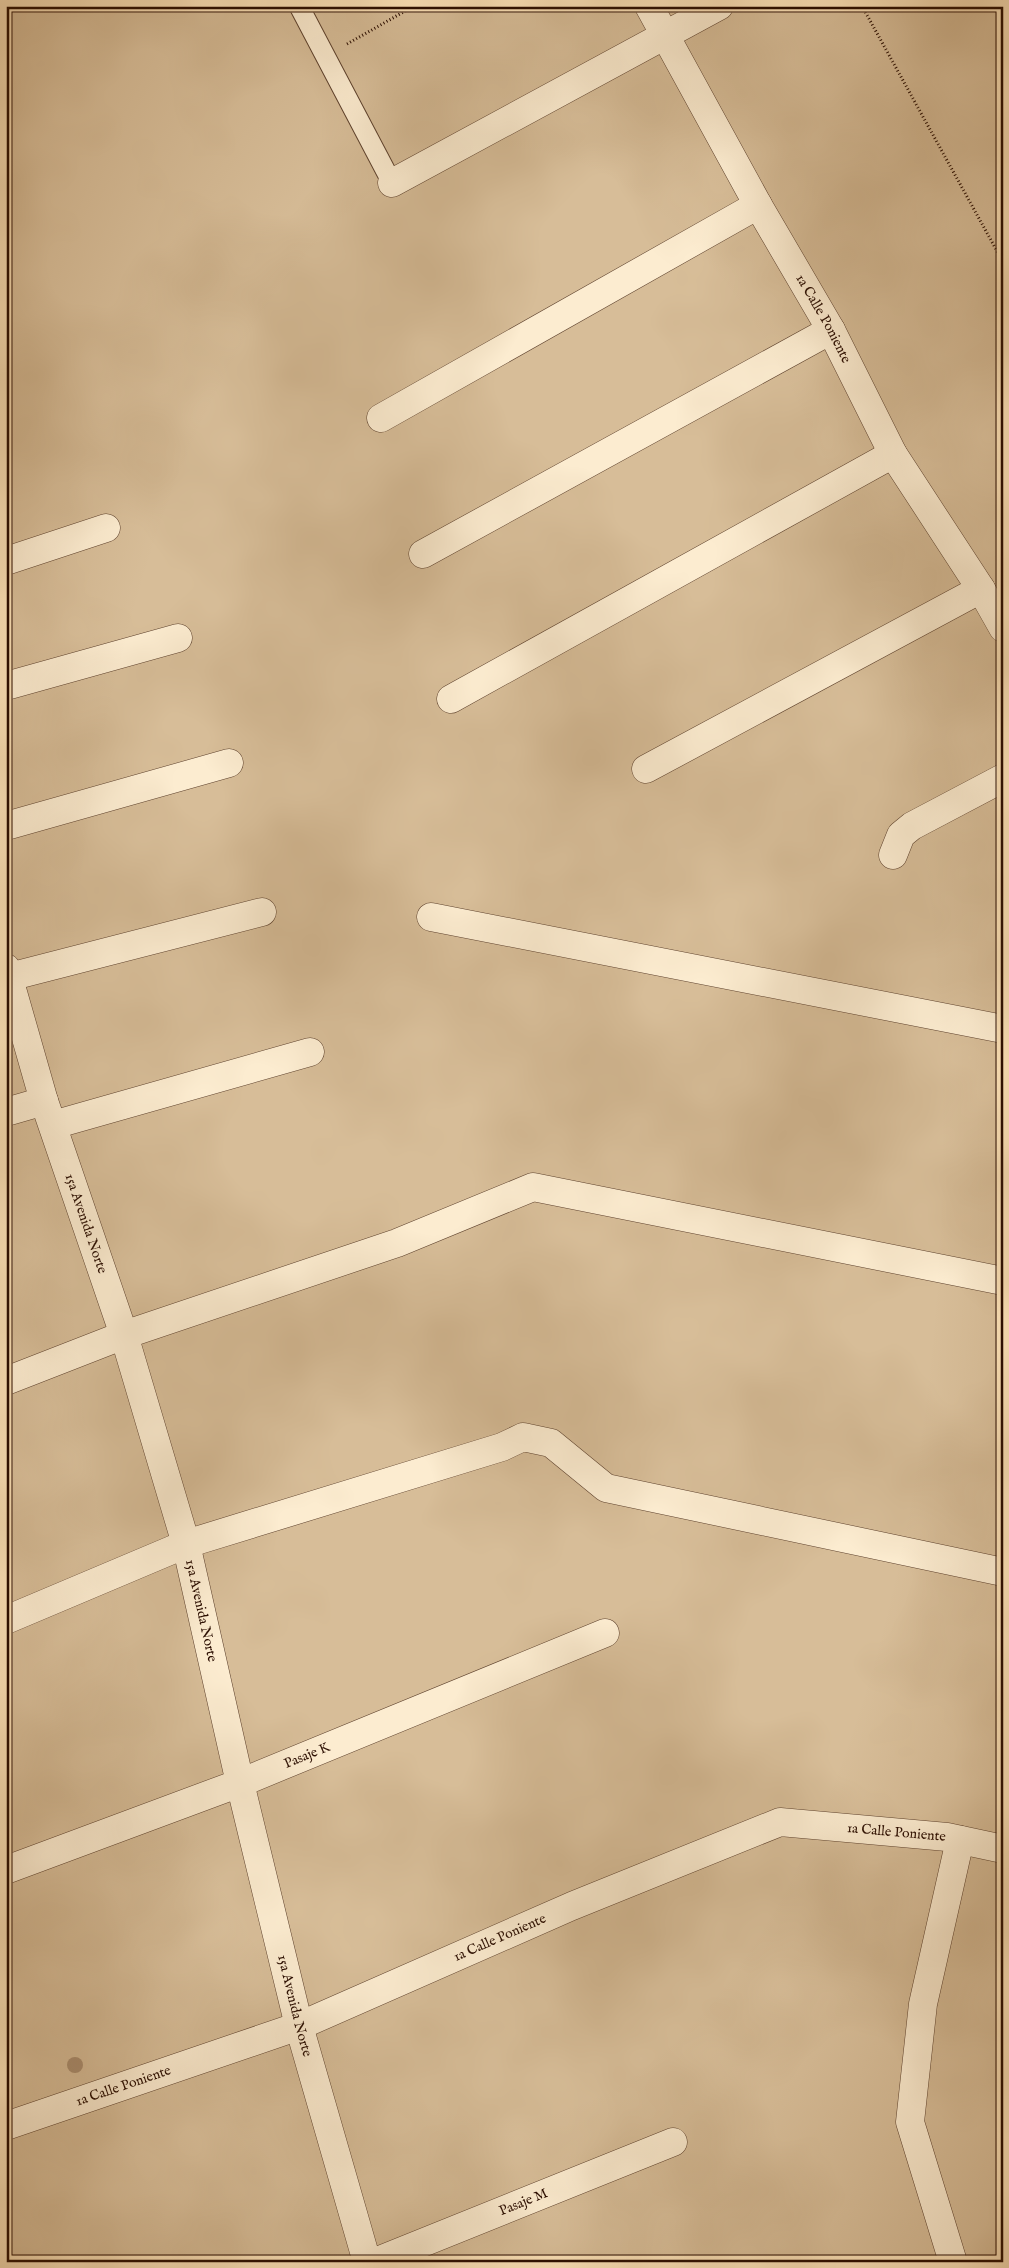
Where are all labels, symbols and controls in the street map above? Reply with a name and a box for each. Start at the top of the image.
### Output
street label: 1a Calle Poniente [791,271,855,367]
street label: 15a Avenida Norte [61,1171,112,1277]
street label: 15a Avenida Norte [181,1558,221,1664]
street label: Pasaje K [281,1738,333,1773]
street label: 1a Calle Poniente [846,1819,947,1846]
street label: 1a Calle Poniente [451,1909,549,1966]
street label: 15a Avenida Norte [273,1953,317,2059]
street label: 1a Calle Poniente [74,2061,174,2110]
street label: Pasaje M [496,2184,550,2220]

